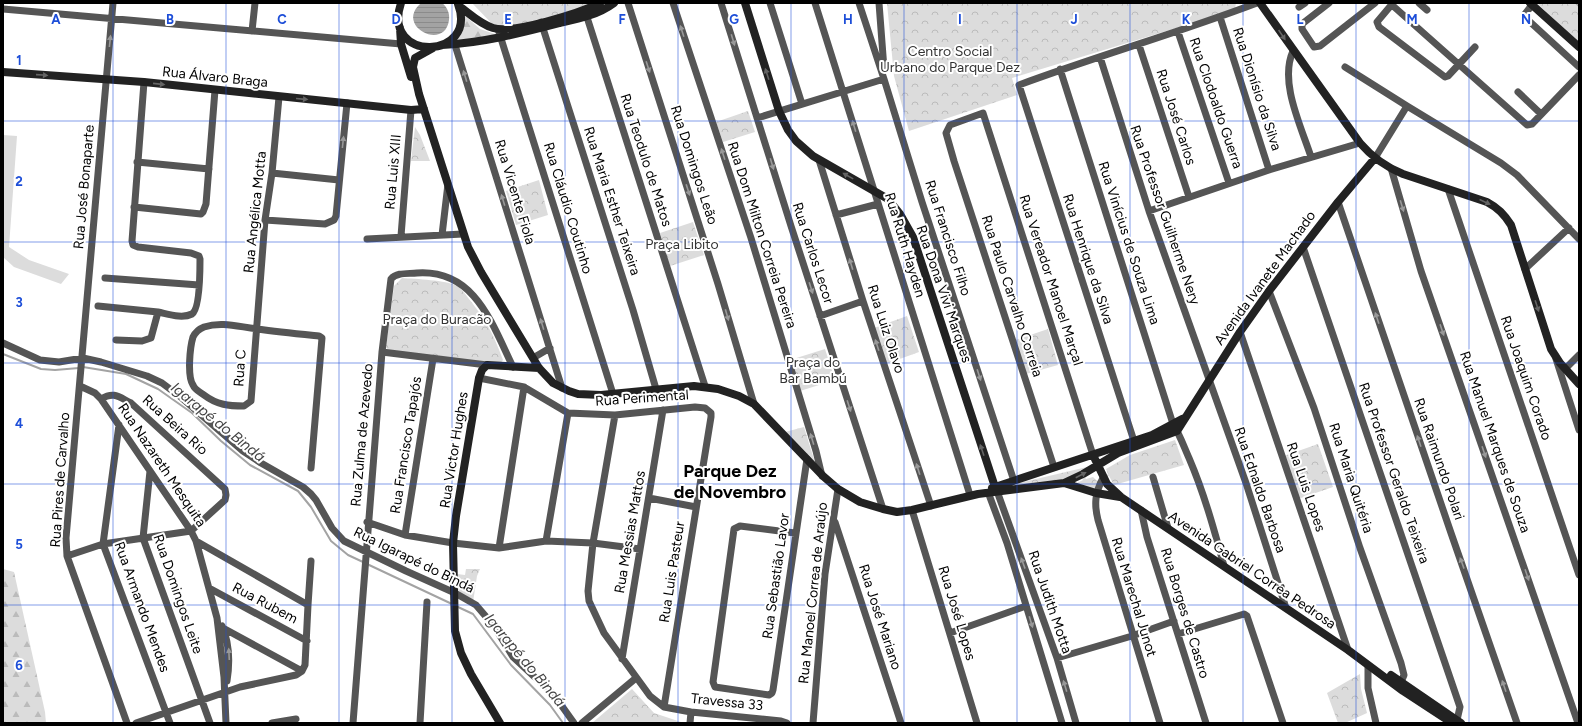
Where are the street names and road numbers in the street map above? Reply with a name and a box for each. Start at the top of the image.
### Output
street label: Rua Dionísio da Silva [1229,25,1285,153]
street label: Rua Clodoaldo Guerra [1186,35,1246,171]
street label: Rua Álvaro Braga [161,63,269,91]
street label: Rua José Carlos [1152,67,1200,167]
street label: Rua Teodulo de Matos [616,91,676,229]
street label: Rua Domingos Leão [667,103,721,227]
street label: Rua Professor Guilherme Nery [1126,123,1204,308]
street label: Rua José Bonaparte [70,124,98,250]
street label: Rua Maria Esther Teixeira [580,124,644,278]
street label: Rua Luis XIII [381,134,405,210]
street label: Rua Vicente Fiola [491,138,539,246]
street label: Rua Dom Milton Correia Pereira [724,139,800,331]
street label: Rua Cláudio Coutinho [540,140,596,276]
street label: Rua Angélica Motta [240,150,270,274]
street label: Rua Vinícius de Souza Lima [1095,159,1163,327]
street label: Rua Francisco Filho [921,178,975,298]
street label: Rua Ruth Hayden [881,191,929,300]
street label: Rua Vereador Manoel Marçal [1015,192,1087,368]
street label: Rua Henrique da Silva [1059,192,1117,326]
street label: Rua Carlos Lecor [789,200,837,306]
street label: Avenida Ivanete Machado [1211,208,1319,348]
street label: Rua Paulo Carvalho Correia [978,213,1046,379]
street label: Rua Dona Vivi Marques [913,223,975,365]
street label: Rua Luiz Olavo [864,283,908,375]
street label: Rua Joaquim Corado [1497,314,1555,442]
street label: Rua C [230,349,250,387]
street label: Rua Manuel Marques de Souza [1456,349,1534,535]
street label: Rua Zulma de Azevedo [347,363,377,507]
street label: Rua Francisco Tapajós [387,375,425,515]
street label: Rua Professor Geraldo Teixeira [1355,380,1433,566]
street label: Rua Perimental [595,386,689,410]
street label: Rua Victor Hughes [436,390,472,510]
street label: Rua Beira Rio [139,391,211,459]
street label: Rua Raimundo Polari [1410,396,1468,522]
street label: Rua Nazareth Mesquita [114,400,210,530]
street label: Rua Pires de Carvalho [47,412,73,548]
street label: Rua Maria Quitéria [1325,421,1377,535]
street label: Rua Ednaldo Barbosa [1230,425,1290,555]
street label: Rua Luis Lopes [1283,440,1329,534]
street label: Rua Messias Mattos [611,469,649,595]
street label: Rua Manoel Correa de Araújo [795,501,831,685]
street label: Avenida Gabriel Corrêa Pedrosa [1165,507,1339,633]
street label: Rua Sebastião Lavor [759,512,793,640]
street label: Rua Luis Pasteur [656,520,688,624]
street label: Rua Igarapé do Bindá [351,523,477,597]
street label: Rua Domingos Leite [150,532,207,656]
street label: Rua Marechal Junot [1108,535,1160,659]
street label: Rua Armando Mendes [110,539,174,675]
street label: Rua Borges de Castro [1157,546,1213,680]
street label: Rua Judith Motta [1024,548,1076,656]
street label: Rua José Mariano [855,562,905,672]
street label: Rua José Lopes [935,564,979,662]
street label: Rua Rubem [229,579,301,627]
street label: Travessa 33 [690,690,764,714]

